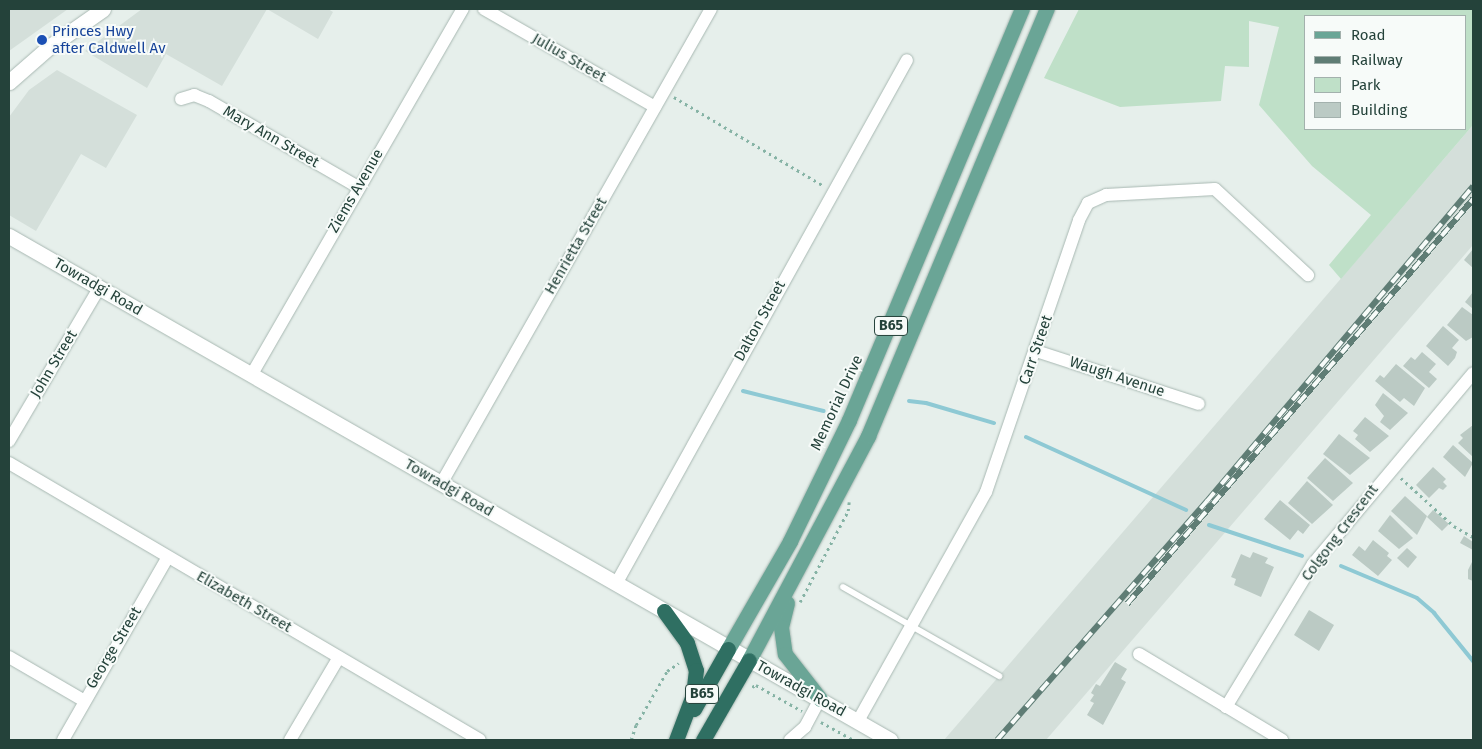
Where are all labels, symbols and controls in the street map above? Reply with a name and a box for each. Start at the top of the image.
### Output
legend [1304,15,1467,130]
place label: Princes Hwy after Caldwell Av [52,22,166,57]
text: Road [1351,26,1386,44]
street label: Julius Street [529,30,609,86]
marker: Princes Hwy after Caldwell Av [36,34,48,46]
text: Railway [1351,51,1403,69]
text: Park [1351,76,1381,94]
text: Building [1351,101,1407,119]
street label: Mary Ann Street [220,102,322,172]
street label: Ziems Avenue [325,146,387,236]
street label: Henrietta Street [541,194,611,298]
street label: Towradgi Road [50,254,146,320]
street label: Dalton Street [730,278,790,364]
street label: Carr Street [1016,313,1056,387]
road number: B65 [874,314,908,338]
street label: John Street [27,327,81,401]
street label: Memorial Drive [807,353,867,453]
street label: Waugh Avenue [1067,353,1167,401]
street label: Towradgi Road [401,455,497,521]
street label: Colgong Crescent [1298,481,1382,585]
street label: Elizabeth Street [193,567,295,637]
street label: George Street [82,604,146,692]
street label: Towradgi Road [753,657,849,721]
road number: B65 [684,682,720,706]

